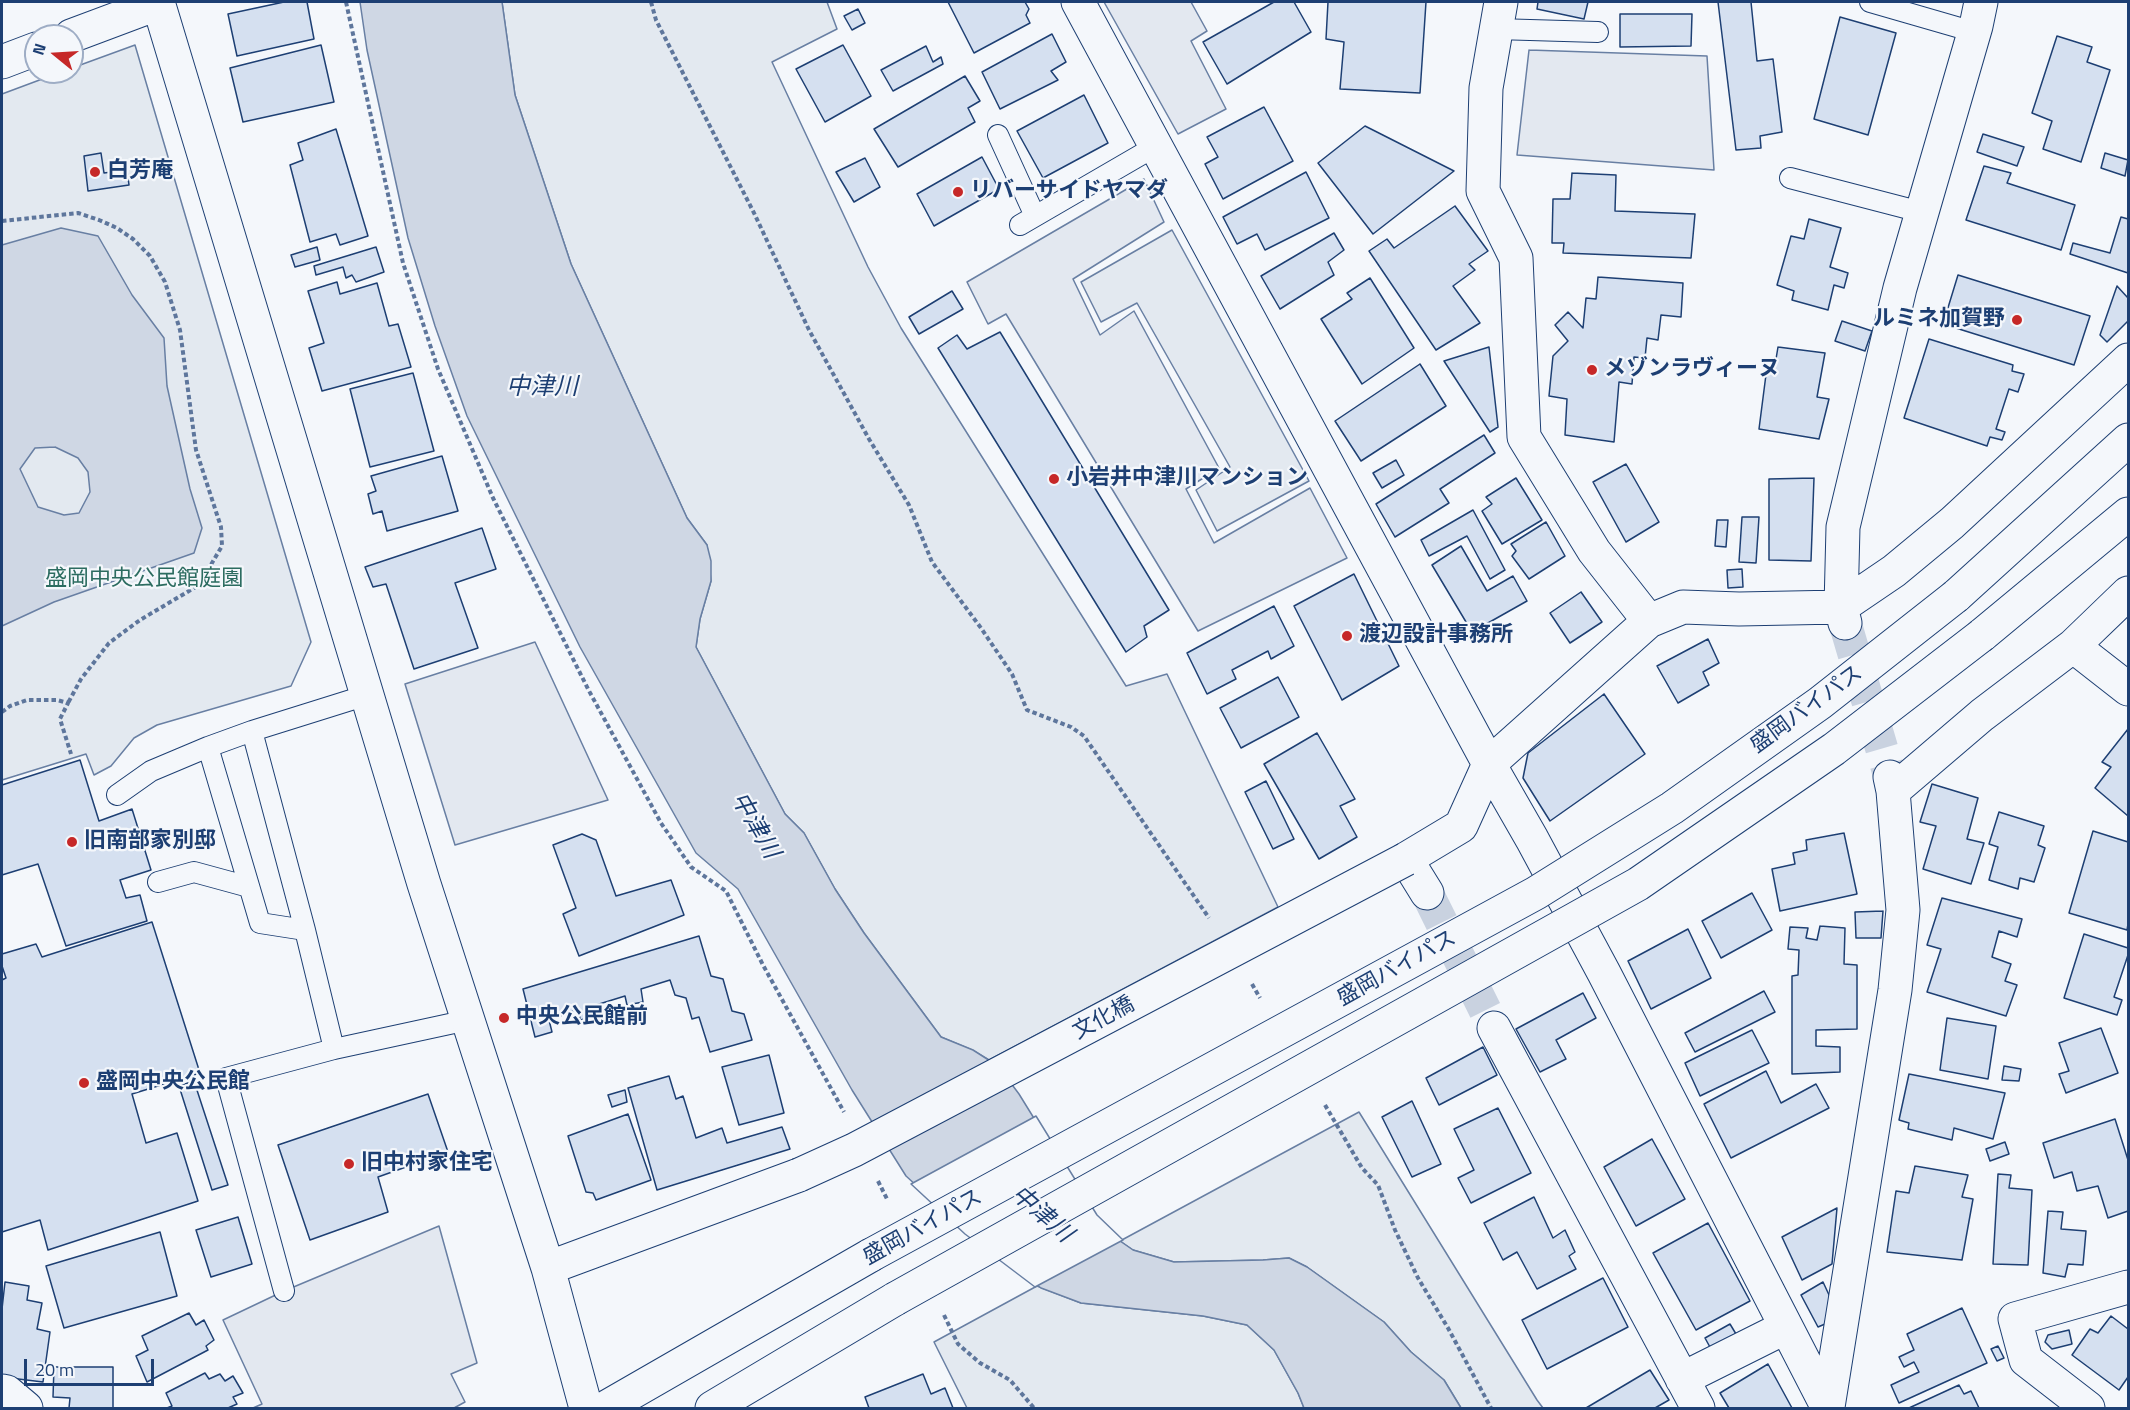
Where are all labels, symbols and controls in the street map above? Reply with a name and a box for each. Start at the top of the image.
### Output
north arrow [24,24,84,84]
text: N [26,40,52,58]
place label: 白芳庵 [107,159,173,185]
marker: 白芳庵 [88,165,102,179]
place label: リバーサイドヤマダ [970,179,1168,205]
marker: リバーサイドヤマダ [951,185,965,199]
place label: ルミネ加賀野 [1873,307,2005,333]
marker: ルミネ加賀野 [2010,313,2024,327]
place label: メゾンラヴィーヌ [1604,357,1780,383]
marker: メゾンラヴィーヌ [1585,363,1599,377]
water label: 中津川 [506,374,578,402]
place label: 小岩井中津川マンション [1066,466,1308,492]
marker: 小岩井中津川マンション [1047,472,1061,486]
park label: 盛岡中央公民館庭園 [45,567,243,593]
place label: 渡辺設計事務所 [1359,623,1513,649]
marker: 渡辺設計事務所 [1340,629,1354,643]
street label: 盛岡バイパス [1746,661,1868,759]
water label: 中津川 [724,788,784,864]
place label: 旧南部家別邸 [84,829,216,855]
marker: 旧南部家別邸 [65,835,79,849]
street label: 盛岡バイパス [1333,925,1461,1013]
street label: 文化橋 [1069,992,1139,1046]
place label: 中央公民館前 [516,1005,648,1031]
marker: 中央公民館前 [497,1011,511,1025]
place label: 盛岡中央公民館 [96,1070,250,1096]
marker: 盛岡中央公民館 [77,1076,91,1090]
place label: 旧中村家住宅 [361,1151,493,1177]
marker: 旧中村家住宅 [342,1157,356,1171]
water label: 中津川 [1004,1181,1078,1249]
street label: 盛岡バイパス [859,1184,987,1272]
scale bar [27,1347,158,1385]
text: 20 m [35,1356,74,1383]

